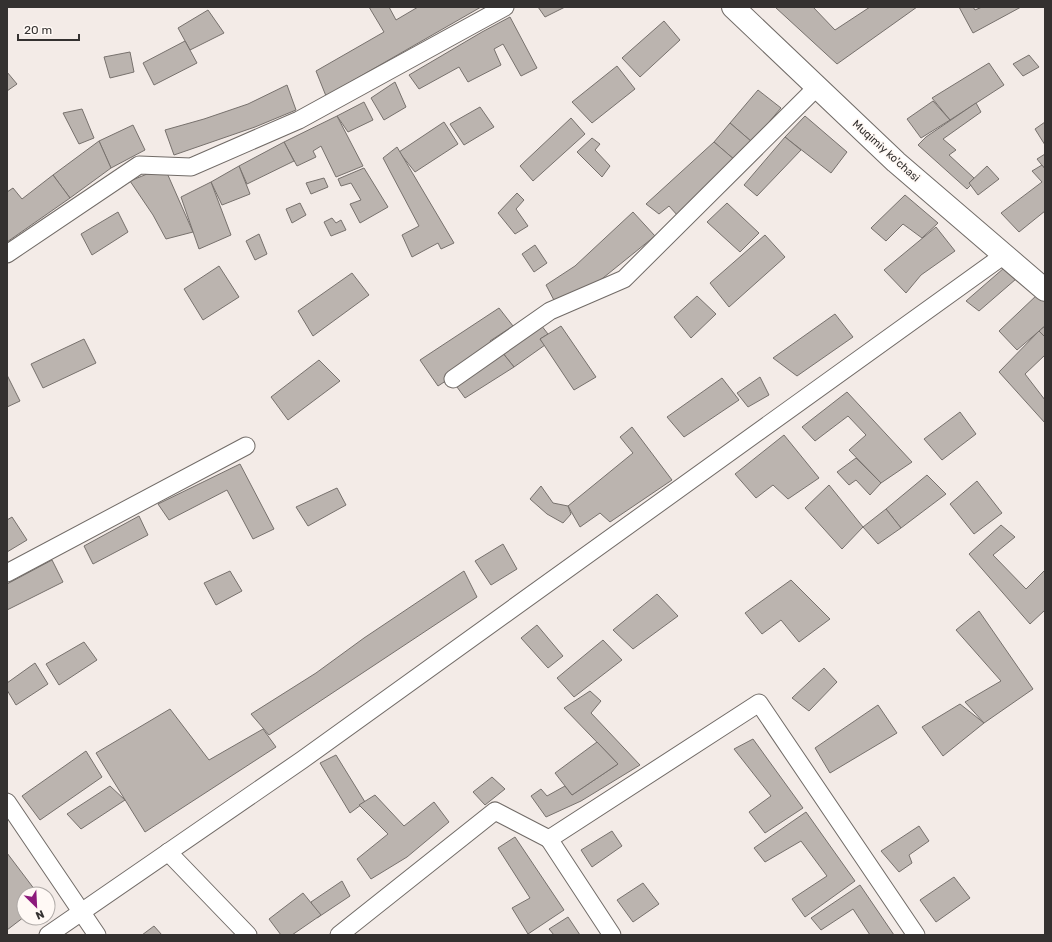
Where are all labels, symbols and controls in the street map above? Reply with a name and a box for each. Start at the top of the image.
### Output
scale bar [18,16,79,42]
text: 20 m [24,23,52,37]
street label: Muqimiy ko'chasi [850,117,922,185]
north arrow [16,886,56,926]
text: N [34,907,46,922]

